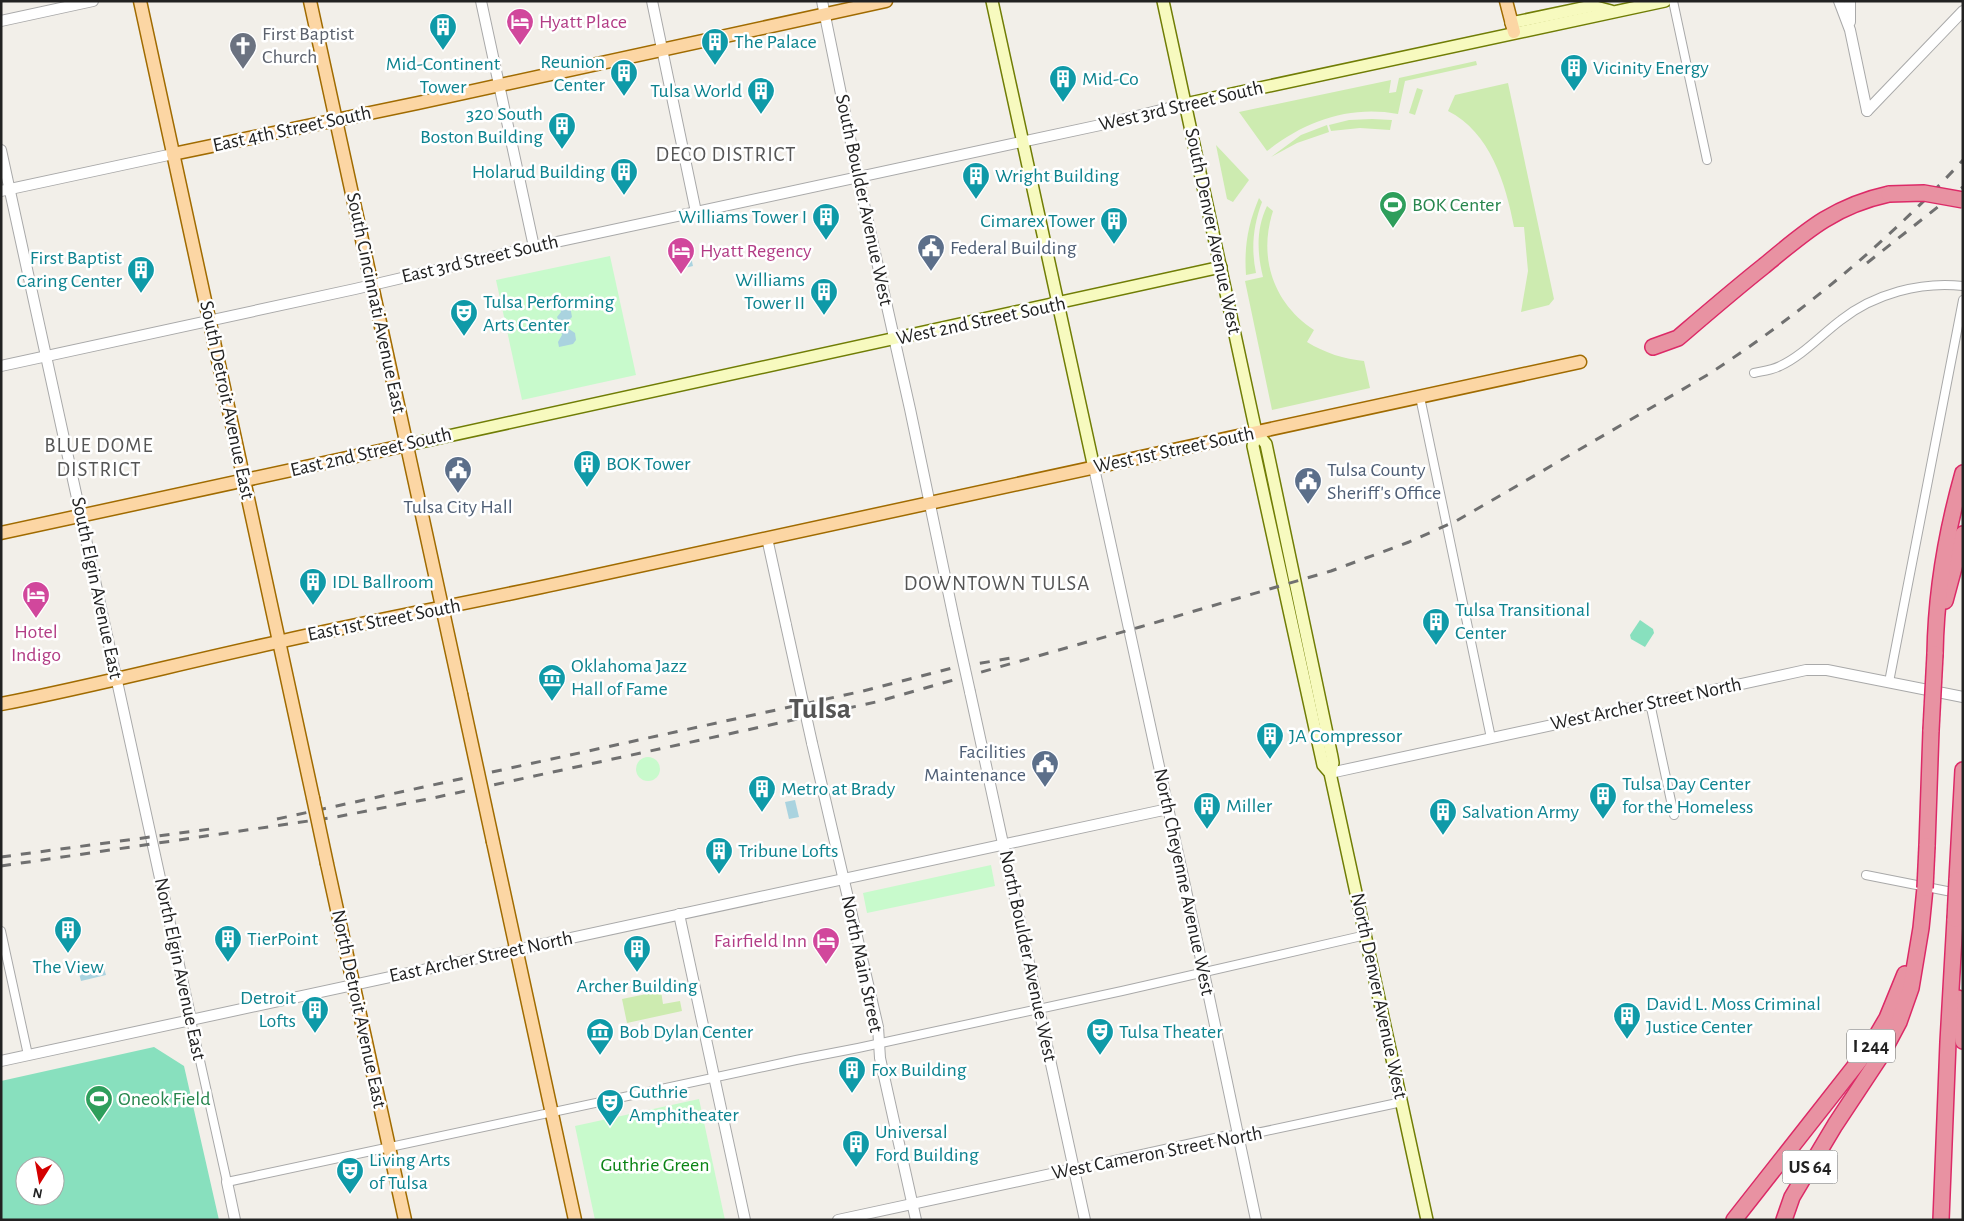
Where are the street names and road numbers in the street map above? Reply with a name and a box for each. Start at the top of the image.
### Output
street label: West 3rd Street South [1097,77,1265,135]
street label: South Boulder Avenue West [832,92,896,308]
street label: East 4th Street South [211,102,373,156]
street label: South Denver Avenue West [1181,126,1245,336]
street label: South Cincinnati Avenue East [343,191,409,416]
street label: East 3rd Street South [400,231,560,287]
street label: West 2nd Street South [895,293,1067,349]
street label: South Detroit Avenue East [196,299,258,502]
street label: West 1st Street South [1092,423,1256,477]
street label: East 2nd Street South [288,424,454,480]
street label: South Elgin Avenue East [68,495,126,682]
street label: East 1st Street South [306,595,462,645]
street label: West Archer Street North [1549,674,1743,734]
street label: North Cheyenne Avenue West [1150,767,1218,998]
street label: North Boulder Avenue West [996,848,1060,1064]
street label: North Elgin Avenue East [151,876,209,1063]
street label: North Denver Avenue West [1347,891,1411,1102]
street label: North Main Street [838,894,886,1035]
street label: North Detroit Avenue East [328,908,390,1111]
street label: East Archer Street North [387,928,575,986]
road number: I 244 [1847,1030,1895,1062]
street label: West Cameron Street North [1050,1123,1264,1183]
road number: US 64 [1782,1150,1838,1184]

